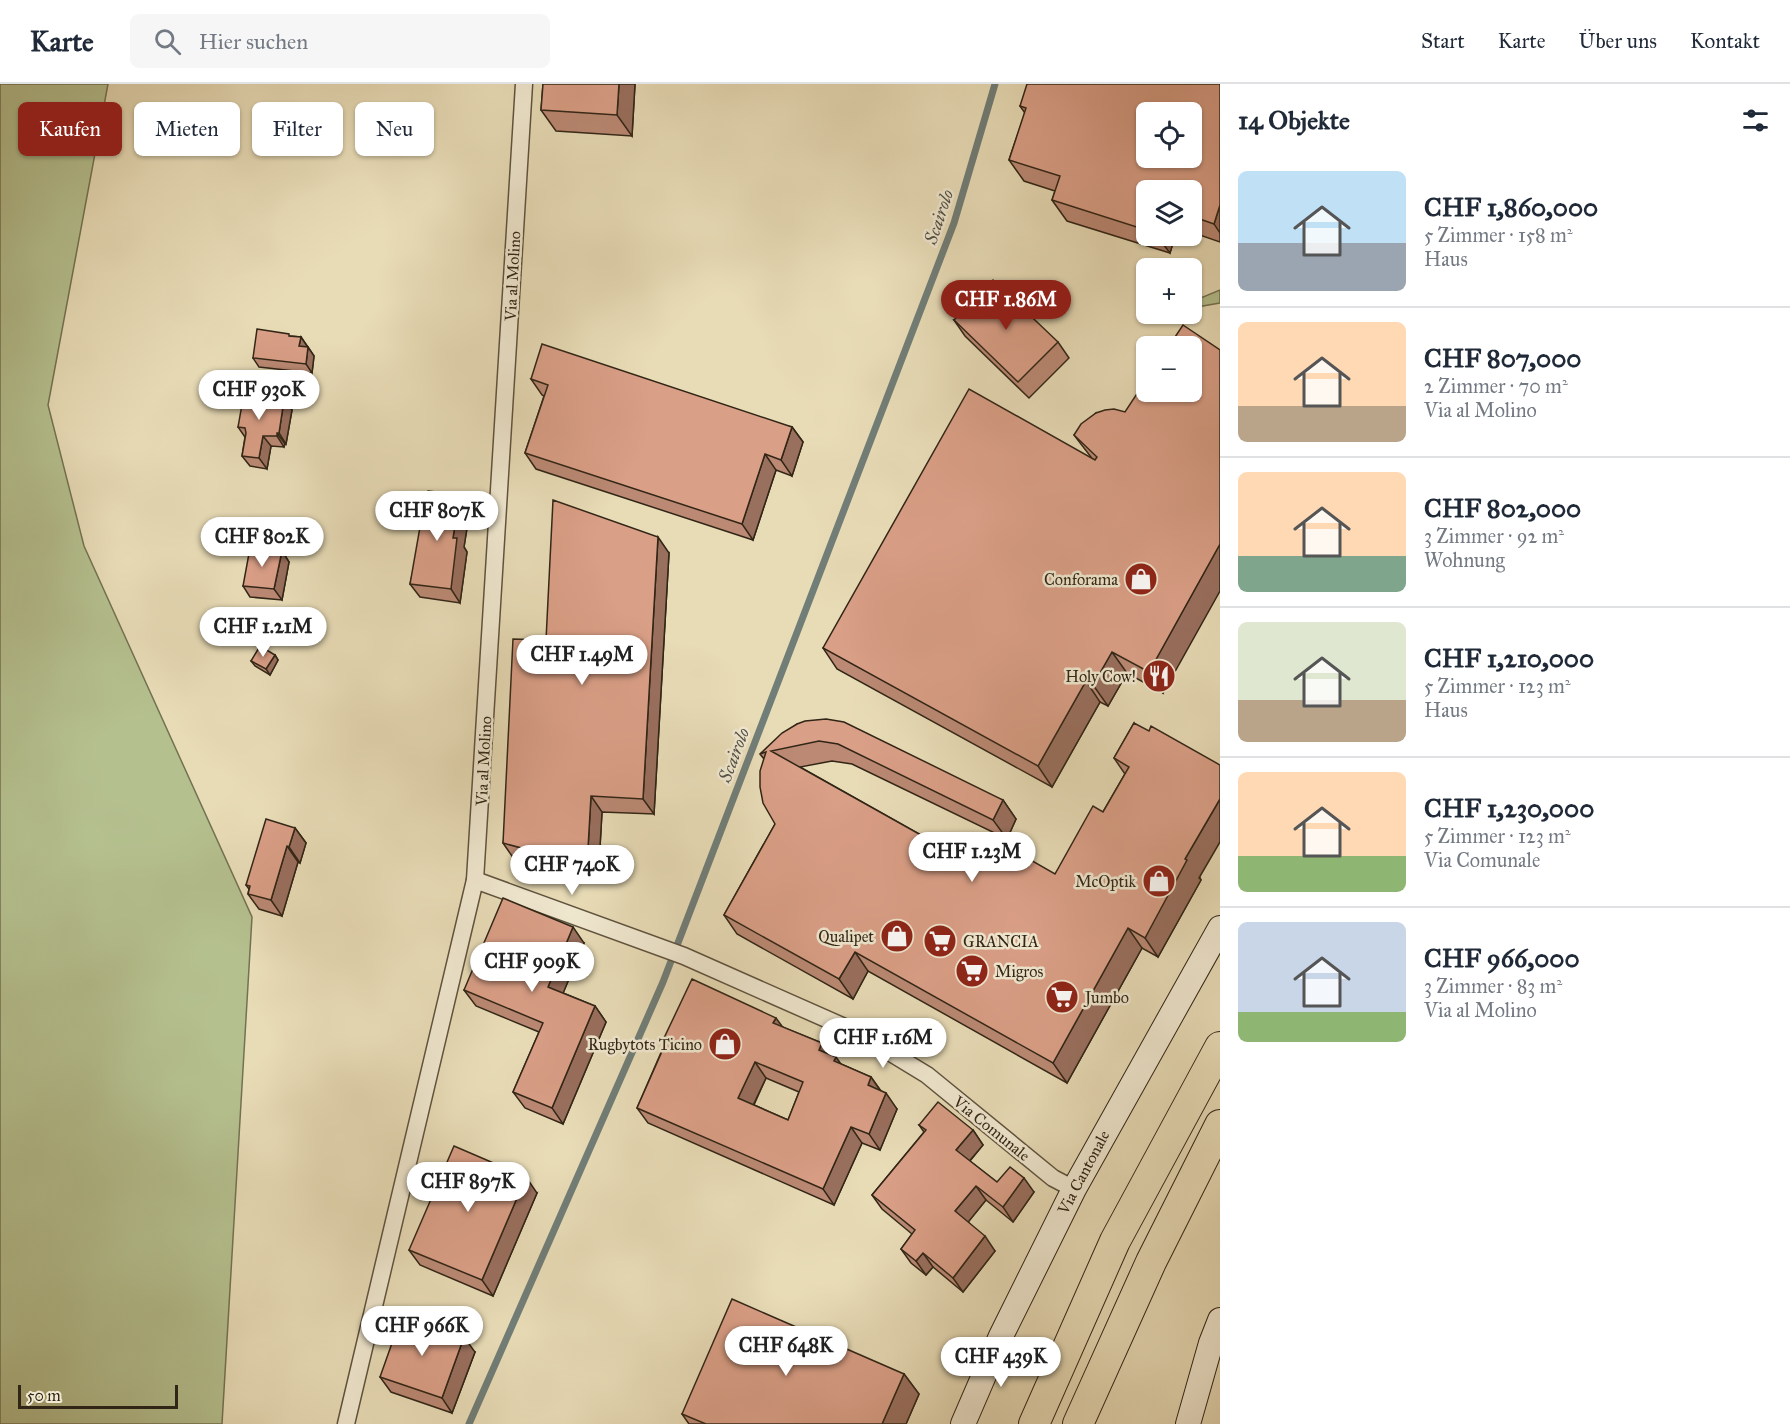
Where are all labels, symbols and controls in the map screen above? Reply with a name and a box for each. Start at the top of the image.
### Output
search box [130,14,550,68]
text: Karte [30,24,94,59]
icon: search [151,25,184,58]
text: Hier suchen [199,28,308,55]
text: Start [1421,28,1465,54]
text: Karte [1498,28,1546,54]
text: Über uns [1579,28,1657,54]
text: Kontakt [1690,28,1760,54]
chip: Kaufen [18,102,122,156]
chip: Mieten [134,102,240,156]
chip: Filter [252,102,343,156]
chip: Neu [355,102,434,156]
map controls [1136,102,1202,402]
button: locate [1136,102,1202,168]
text: 14 Objekte [1238,104,1350,136]
icon: filters [1739,104,1772,137]
button: layers [1136,180,1202,246]
water label: Scairolo [919,187,959,248]
text: CHF 1,860,000 [1424,191,1598,223]
icon: home [1286,195,1358,267]
text: 5 Zimmer · 158 m² [1424,223,1573,247]
street label: Via al Molino [501,230,524,323]
text: Haus [1424,247,1468,271]
button: + [1136,258,1202,324]
pin: CHF 1.86M [937,280,1075,331]
text: CHF 1.86M [955,287,1057,311]
button: − [1136,336,1202,402]
text: CHF 807,000 [1424,342,1581,374]
icon: home [1286,346,1358,418]
pin: CHF 930K [197,370,321,421]
text: 2 Zimmer · 70 m² [1424,374,1568,398]
text: CHF 930K [213,377,305,401]
text: Via al Molino [1424,398,1537,422]
pin: CHF 807K [375,491,499,542]
text: CHF 802,000 [1424,492,1581,524]
icon: home [1286,496,1358,568]
text: CHF 807K [389,498,485,522]
pin: CHF 802K [200,517,324,568]
text: CHF 802K [215,524,309,548]
text: 3 Zimmer · 92 m² [1424,524,1564,548]
text: Wohnung [1424,548,1505,572]
shop icon: Conforama [1123,561,1159,597]
place label: Conforama [1044,570,1118,589]
pin: CHF 1.21M [194,607,332,658]
text: CHF 1.21M [214,614,312,638]
pin: CHF 1.49M [513,635,651,686]
text: CHF 1.49M [530,642,634,666]
text: CHF 1,210,000 [1424,642,1594,674]
icon: home [1286,646,1358,718]
restaurant icon: Holy Cow! [1141,658,1177,694]
place label: Holy Cow! [1065,667,1136,686]
text: 5 Zimmer · 123 m² [1424,674,1571,698]
text: Haus [1424,698,1468,722]
street label: Via al Molino [472,715,495,808]
water label: Scairolo [713,725,754,786]
text: CHF 1,230,000 [1424,792,1594,824]
icon: home [1286,796,1358,868]
text: 5 Zimmer · 123 m² [1424,824,1571,848]
pin: CHF 1.23M [903,832,1041,883]
text: CHF 1.23M [923,839,1021,863]
pin: CHF 740K [510,845,634,896]
text: Via Comunale [1424,848,1540,872]
text: CHF 740K [524,852,620,876]
shop icon: McOptik [1141,863,1177,899]
place label: McOptik [1075,872,1137,891]
shop icon: Qualipet [879,918,915,954]
supermarket icon: GRANCIA [922,923,958,959]
place label: Qualipet [818,927,874,946]
place label: GRANCIA [963,932,1039,951]
pin: CHF 909K [470,942,594,993]
text: CHF 966,000 [1424,942,1580,974]
icon: home [1286,946,1358,1018]
text: CHF 909K [484,949,580,973]
supermarket icon: Migros [954,953,990,989]
place label: Migros [995,962,1043,982]
text: 3 Zimmer · 83 m² [1424,974,1562,998]
supermarket icon: Jumbo [1044,979,1080,1015]
place label: Jumbo [1083,988,1129,1008]
text: Via al Molino [1424,998,1537,1022]
pin: CHF 1.16M [814,1018,952,1069]
text: CHF 1.16M [833,1025,933,1049]
shop icon: Rugbytots Ticino [707,1026,743,1062]
place label: Rugbytots Ticino [588,1035,702,1055]
street label: Via Comunale [949,1091,1034,1165]
street label: Via Cantonale [1053,1127,1114,1218]
pin: CHF 897K [406,1162,530,1213]
text: CHF 897K [421,1169,515,1193]
pin: CHF 966K [360,1306,484,1357]
text: CHF 966K [375,1313,469,1337]
pin: CHF 648K [724,1326,848,1377]
text: CHF 648K [739,1333,833,1357]
pin: CHF 439K [939,1337,1063,1388]
text: CHF 439K [955,1344,1047,1368]
scale bar [18,1382,178,1410]
text: 50 m [27,1386,61,1405]

